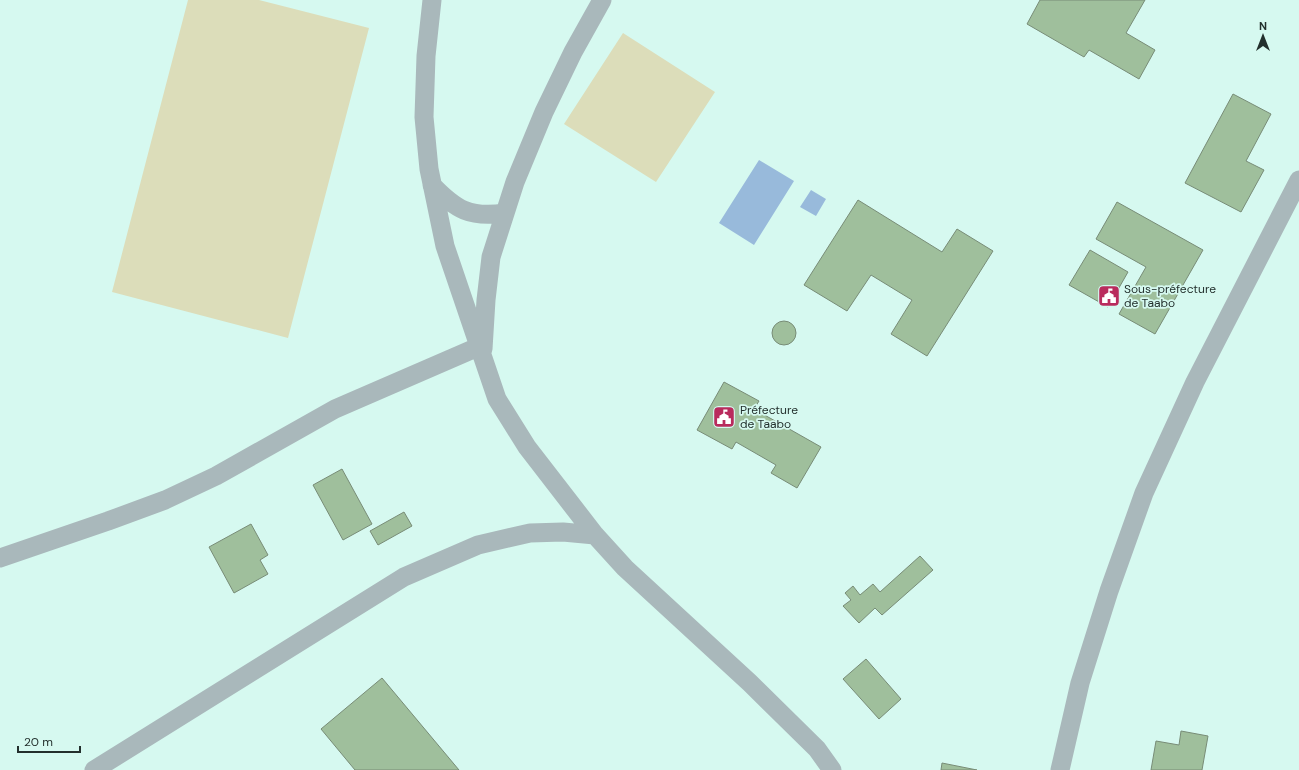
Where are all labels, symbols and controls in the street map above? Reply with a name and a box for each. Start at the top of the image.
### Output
north arrow [1243,16,1283,56]
text: N [1259,19,1267,33]
place label: Sous-préfecture de Taabo [1124,281,1216,311]
public building icon: Sous-préfecture de Taabo [1096,283,1122,309]
place label: Préfecture de Taabo [740,402,798,432]
public building icon: Préfecture de Taabo [711,404,737,430]
scale bar [18,728,80,754]
text: 20 m [24,734,53,750]

